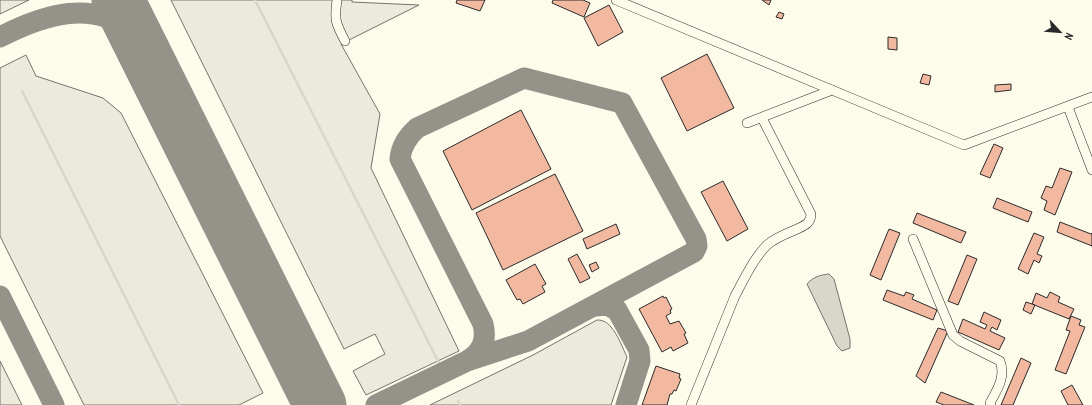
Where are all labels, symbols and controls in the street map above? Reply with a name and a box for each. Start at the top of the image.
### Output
north arrow [1040,12,1080,52]
text: N [1061,31,1077,42]

